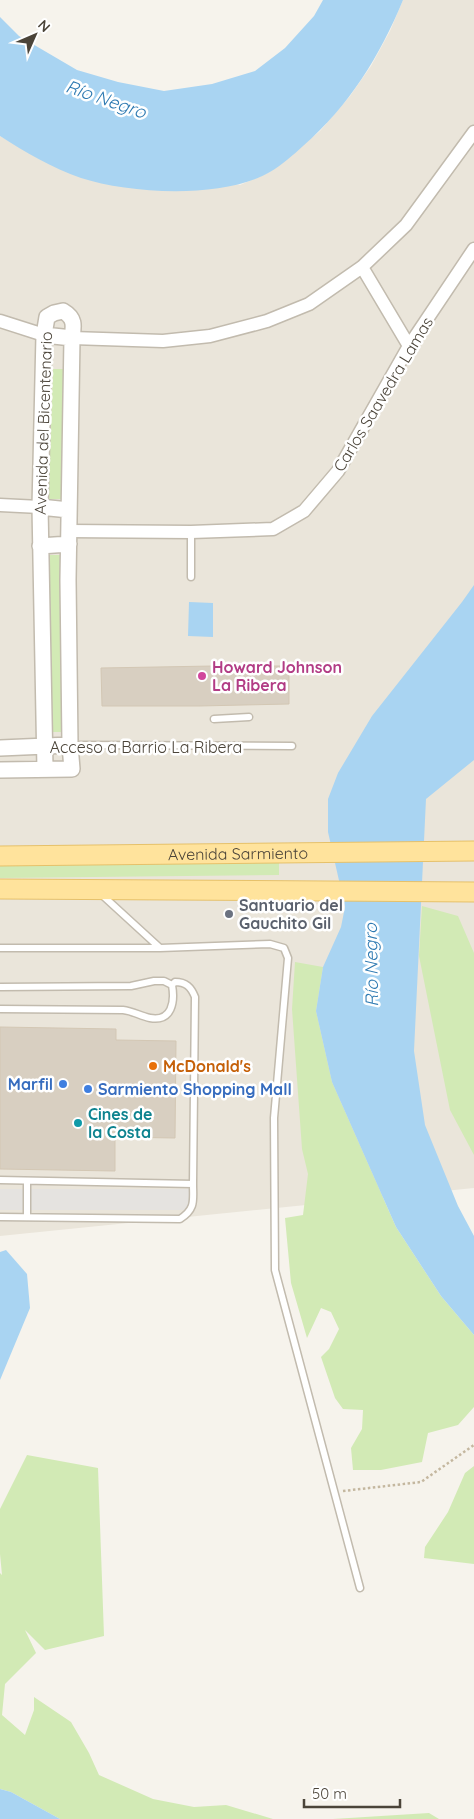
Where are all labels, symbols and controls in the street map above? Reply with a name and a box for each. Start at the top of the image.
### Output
north arrow [10,10,60,60]
text: N [34,16,54,36]
water label: Río Negro [63,75,150,124]
street label: Carlos Saavedra Lamas [329,313,437,475]
street label: Avenida del Bicentenario [30,331,56,515]
place label: Howard Johnson La Ribera [212,657,342,695]
marker: Howard Johnson La Ribera [196,670,208,682]
street label: Acceso a Barrio La Ribera [50,737,242,757]
street label: Avenida Sarmiento [168,843,308,864]
place label: Santuario del Gauchito Gil [239,895,343,933]
marker: Santuario del Gauchito Gil [223,908,235,920]
water label: Río Negro [359,922,383,1007]
place label: McDonald's [163,1056,251,1076]
marker: McDonald's [147,1060,159,1072]
place label: Marfil [8,1074,53,1094]
marker: Marfil [57,1078,69,1090]
place label: Sarmiento Shopping Mall [98,1079,292,1099]
marker: Sarmiento Shopping Mall [82,1083,94,1095]
place label: Cines de la Costa [88,1104,152,1142]
marker: Cines de la Costa [72,1117,84,1129]
scale bar [304,1776,400,1808]
text: 50 m [312,1784,347,1803]

